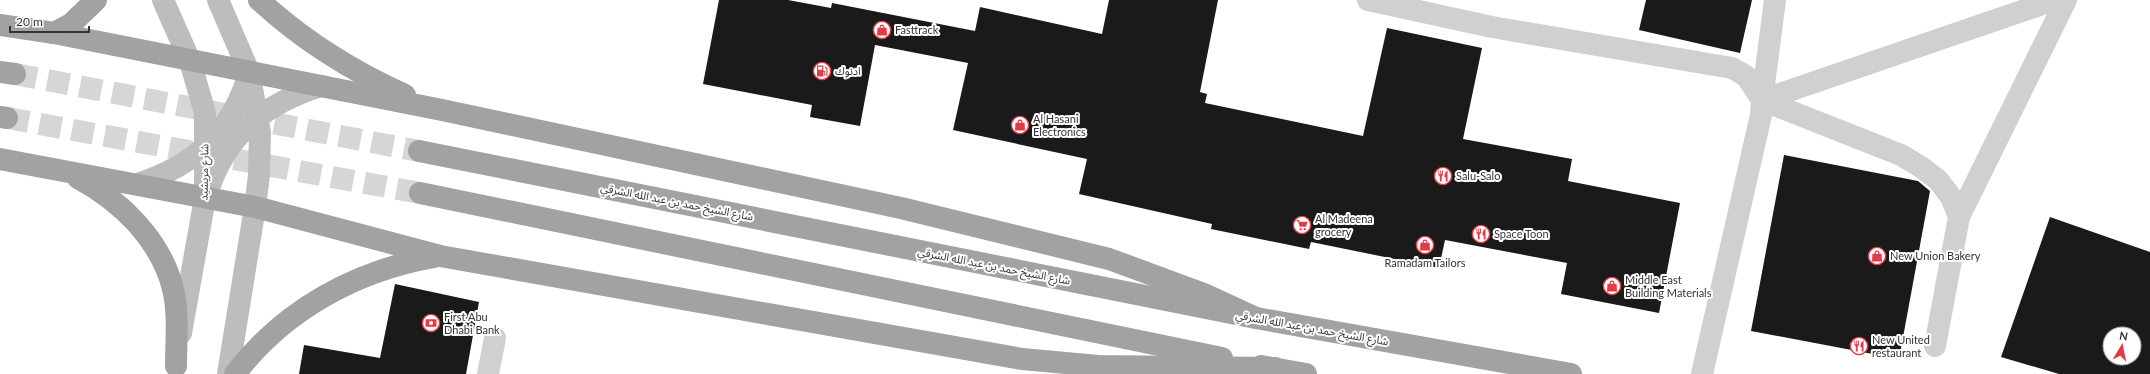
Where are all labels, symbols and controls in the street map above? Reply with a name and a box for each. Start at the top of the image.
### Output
scale bar [10,8,89,34]
text: 20 m [16,14,43,29]
shop icon: Fasttrack [872,20,892,40]
place label: Fasttrack [895,23,939,36]
fuel station icon: ادنوك [812,61,832,81]
place label: ادنوك [835,64,861,78]
place label: Al Hasani Electronics [1033,112,1086,138]
shop icon: Al Hasani Electronics [1010,115,1030,135]
street label: شارع مريشيد [197,143,212,200]
restaurant icon: Salu-Salo [1433,166,1453,186]
place label: Salu-Salo [1456,169,1500,182]
street label: شارع الشيخ حمد بن عبد الله الشرقي [599,180,755,226]
place label: Al Madeena grocery [1315,212,1373,238]
supermarket icon: Al Madeena grocery [1292,215,1312,235]
restaurant icon: Space Toon [1471,224,1491,244]
place label: Space Toon [1494,227,1549,240]
shop icon: Ramadam Tailors [1415,235,1435,255]
street label: شارع الشيخ حمد بن عبد الله الشرقي [916,244,1072,290]
shop icon: New Union Bakery [1867,246,1887,266]
place label: New Union Bakery [1890,249,1981,262]
place label: Ramadam Tailors [1385,256,1466,269]
place label: Middle East Building Materials [1625,273,1712,299]
shop icon: Middle East Building Materials [1602,276,1622,296]
street label: شارع الشيخ حمد بن عبد الله الشرقي [1234,308,1390,351]
place label: First Abu Dhabi Bank [444,310,500,336]
bank icon: First Abu Dhabi Bank [421,313,441,333]
north arrow [2102,326,2142,366]
text: N [2119,329,2129,343]
place label: New United restaurant [1872,333,1930,359]
restaurant icon: New United restaurant [1849,336,1869,356]

